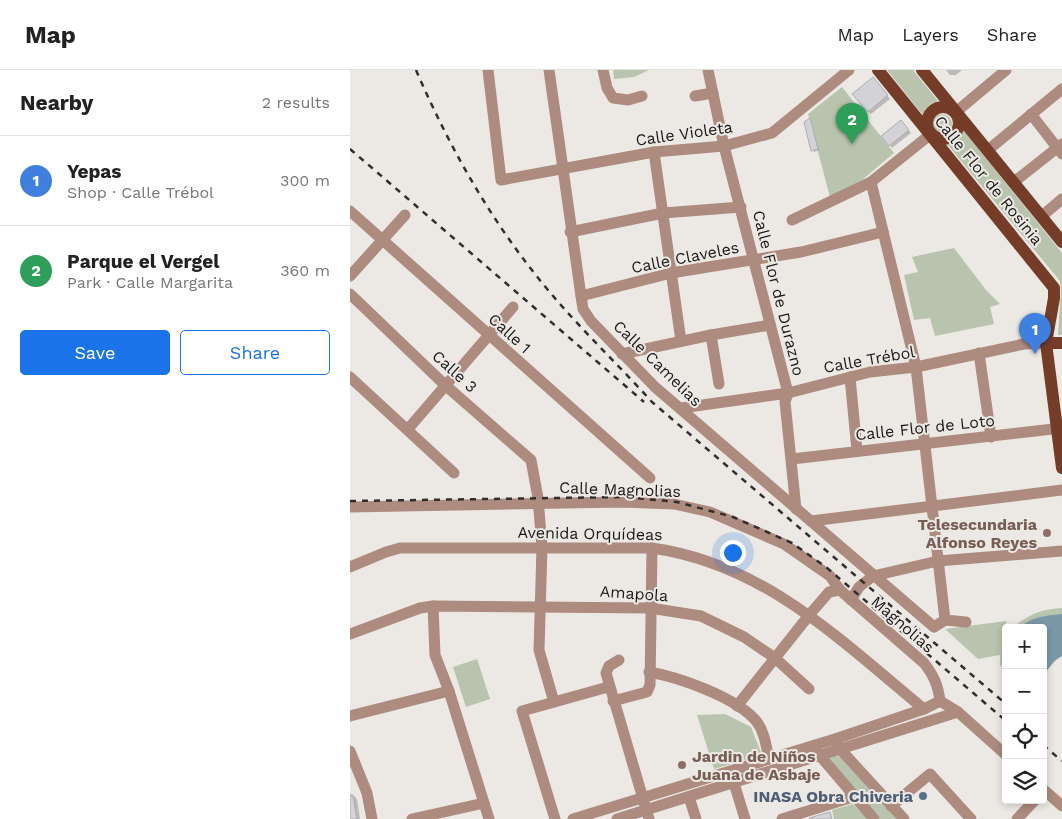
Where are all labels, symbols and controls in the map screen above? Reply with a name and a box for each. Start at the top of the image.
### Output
text: Map [25,21,76,49]
text: Map [837,24,874,45]
text: Layers [902,24,959,45]
text: Share [987,24,1037,45]
text: Nearby [20,90,93,115]
text: 2 results [262,93,330,112]
pin: 2 [836,103,868,144]
street label: Calle Flor de Rosinia [931,112,1047,249]
street label: Calle Violeta [634,117,734,150]
text: Yepas [67,160,121,183]
text: 1 [33,171,39,190]
text: 300 m [280,171,330,190]
text: Shop · Calle Trébol [67,183,214,202]
street label: Calle Flor de Durazno [749,208,808,378]
street label: Calle Claveles [630,238,741,277]
text: Parque el Vergel [67,250,219,273]
text: 2 [31,261,41,280]
text: 360 m [280,261,330,280]
text: Park · Calle Margarita [67,273,233,292]
street label: Calle 1 [485,309,535,357]
pin: 1 [1019,313,1051,354]
street label: Calle Camelias [609,316,706,410]
button: Save [20,330,170,375]
button: Share [180,330,330,375]
street label: Calle Trébol [822,342,916,377]
street label: Calle 3 [428,346,481,396]
street label: Calle Flor de Loto [854,411,996,444]
street label: Calle Magnolias [559,478,681,501]
place label: Telesecundaria Alfonso Reyes [918,515,1038,552]
street label: Avenida Orquídeas [517,523,663,544]
marker: Telesecundaria Alfonso Reyes [1041,527,1053,539]
your location [720,540,746,566]
street label: Amapola [599,582,669,605]
street label: Magnolias [867,592,938,657]
map controls [1002,624,1047,804]
button: + [1002,624,1047,669]
button: − [1002,669,1047,714]
button: locate [1002,714,1047,759]
place label: Jardin de Niños Juana de Asbaje [692,747,821,784]
marker: Jardin de Niños Juana de Asbaje [676,759,688,771]
button: layers [1002,759,1047,804]
place label: INASA Obra Chiveria [753,787,914,806]
marker: INASA Obra Chiveria [917,790,929,802]

